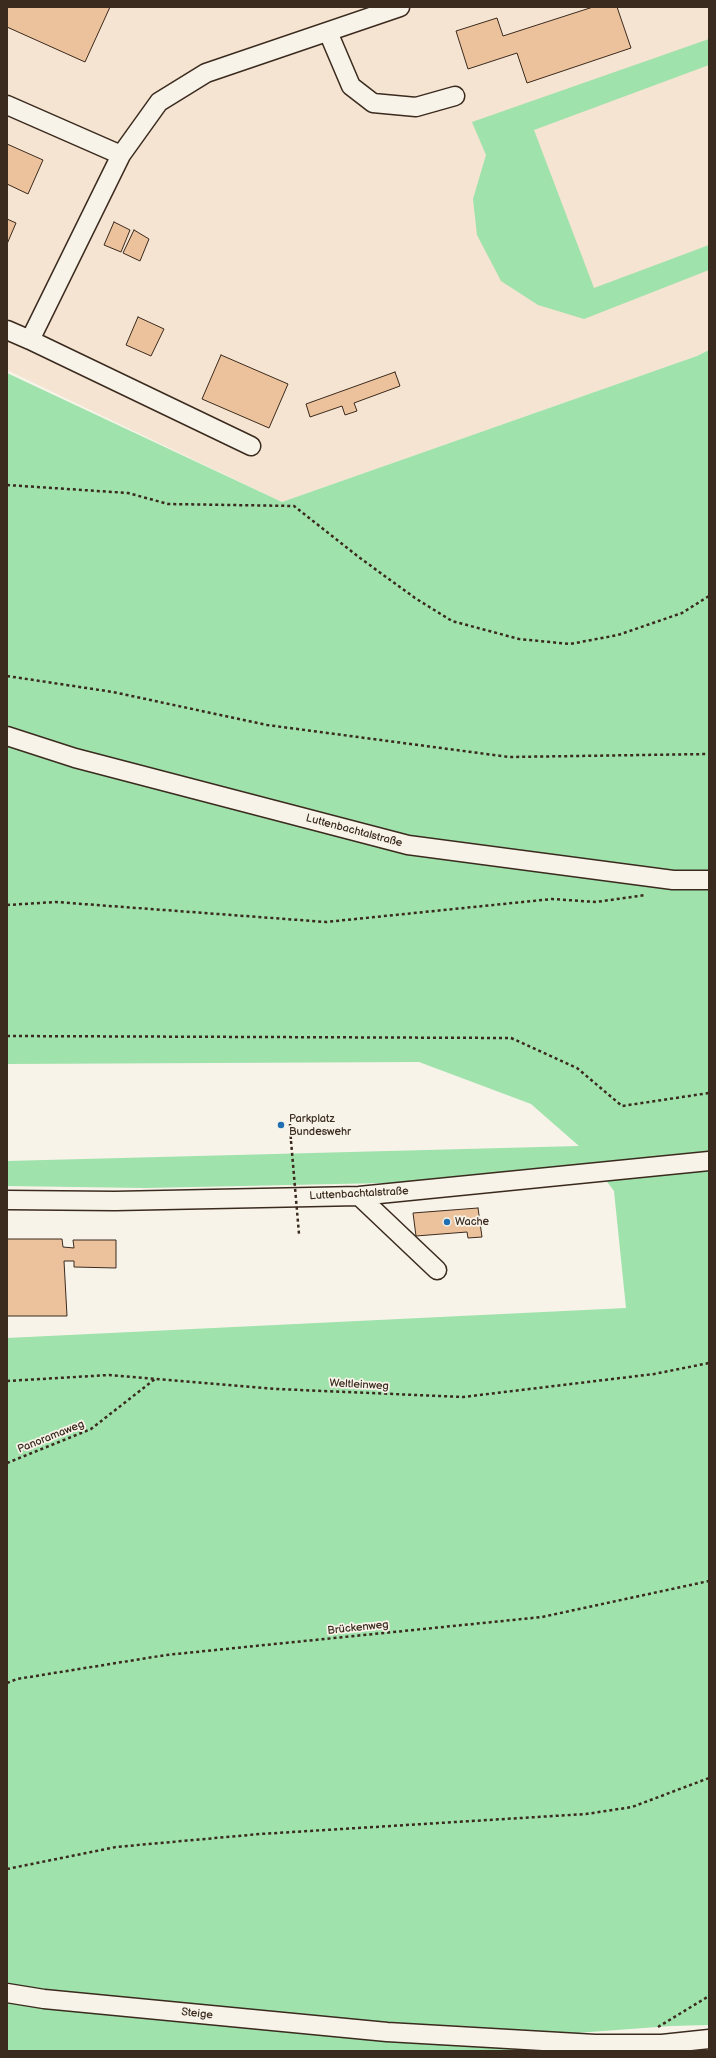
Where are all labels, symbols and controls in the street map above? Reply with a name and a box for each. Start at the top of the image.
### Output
street label: Luttenbachtalstraße [304,812,404,850]
place label: Parkplatz Bundeswehr [289,1112,351,1138]
marker: Parkplatz Bundeswehr [276,1120,286,1130]
street label: Luttenbachtalstraße [309,1185,409,1203]
place label: Wache [455,1215,489,1229]
marker: Wache [442,1217,452,1227]
street label: Weltleinweg [329,1377,389,1393]
street label: Panoramaweg [16,1418,86,1456]
street label: Brückenweg [327,1618,389,1638]
street label: Steige [181,2006,213,2022]

